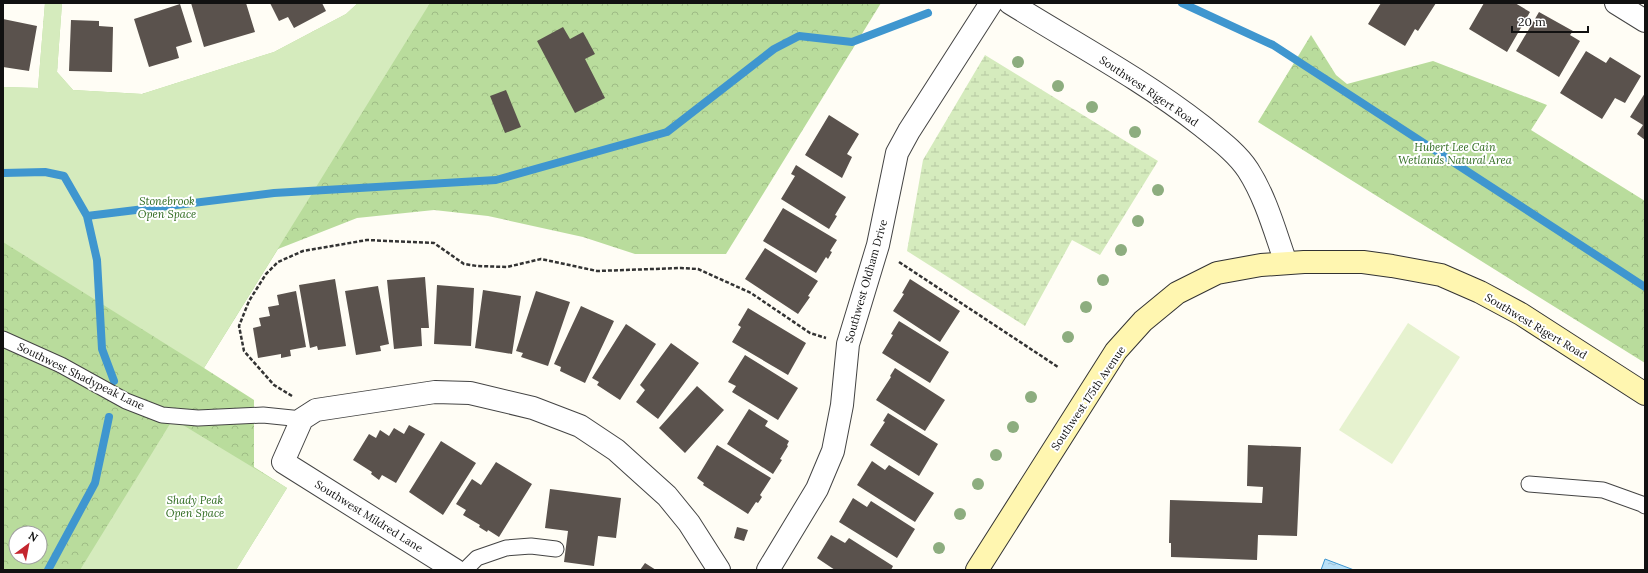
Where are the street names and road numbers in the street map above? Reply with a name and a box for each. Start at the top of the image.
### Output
street label: Southwest Rigert Road [1097,53,1202,130]
street label: Southwest Oldham Drive [842,218,890,344]
street label: Southwest Rigert Road [1482,290,1590,362]
street label: Southwest Shadypeak Lane [15,339,147,413]
street label: Southwest 175th Avenue [1048,343,1128,453]
street label: Southwest Mildred Lane [312,477,426,555]

